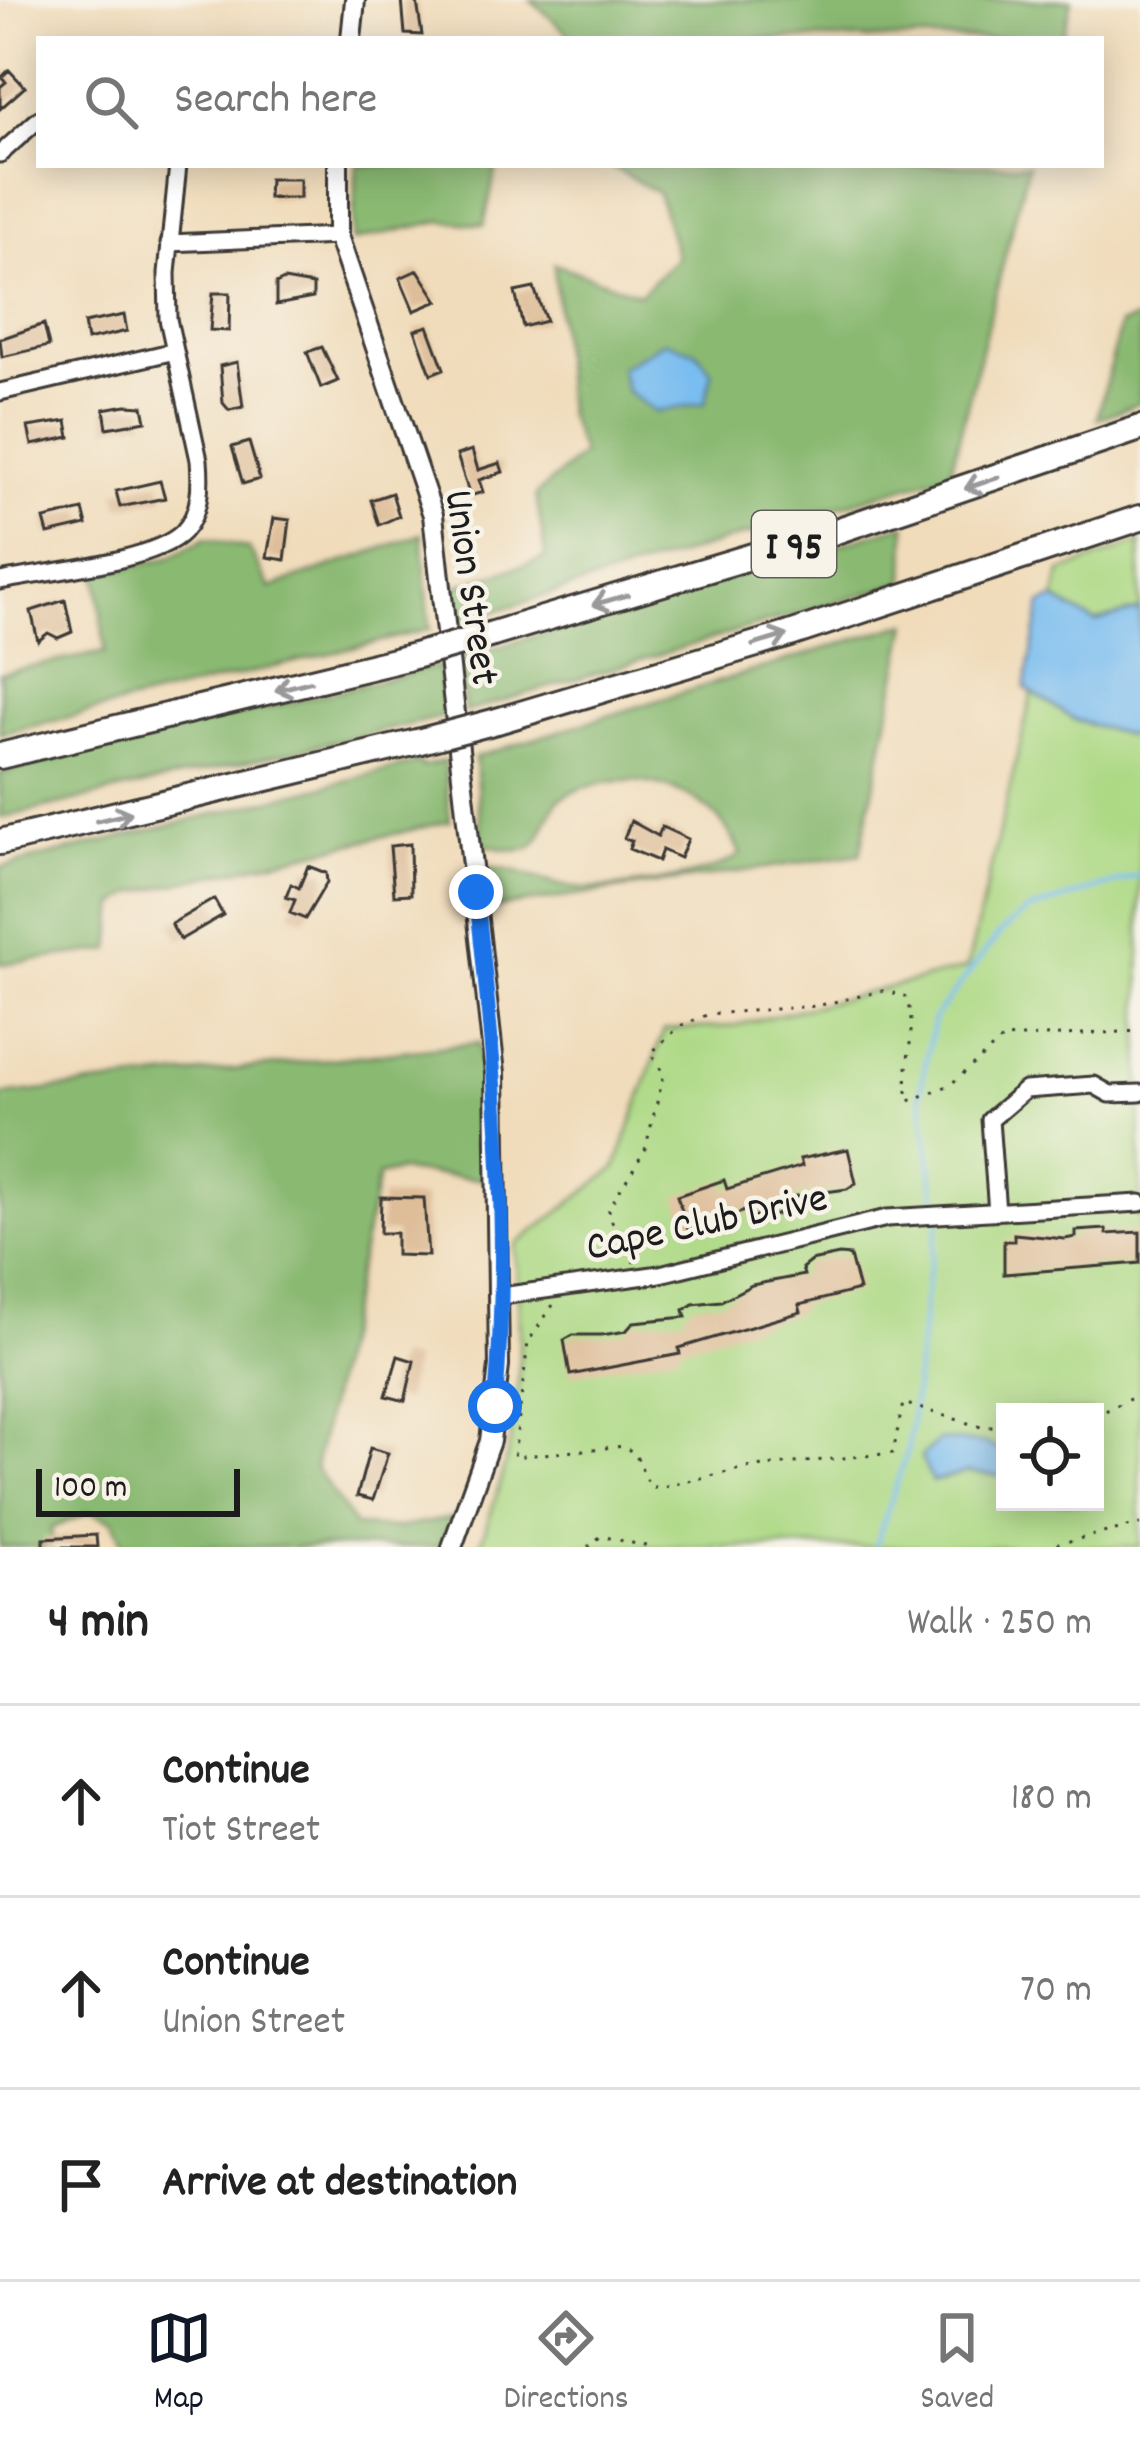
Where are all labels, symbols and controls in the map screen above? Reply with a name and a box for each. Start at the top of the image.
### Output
search box [36,36,1104,168]
icon: search [78,69,144,135]
text: Search here [174,70,377,134]
one-way arrow [964,474,1001,495]
street label: Union Street [425,486,511,690]
road number: I 95 [752,511,836,577]
one-way arrow [591,590,629,612]
one-way arrow [750,628,788,650]
one-way arrow [275,676,313,698]
one-way arrow [95,805,133,827]
route end [449,865,503,919]
street label: Cape Club Drive [581,1171,834,1281]
route start [468,1379,522,1433]
map controls [996,1403,1104,1511]
button: locate [996,1403,1104,1511]
scale bar [36,1463,240,1516]
text: 100 m [54,1466,127,1513]
text: 4 min [48,1589,149,1661]
text: Walk · 250 m [907,1598,1092,1653]
text: Continue [162,1741,310,1805]
icon: ahead [48,1768,114,1834]
text: 180 m [1011,1773,1092,1828]
text: Tiot Street [162,1805,320,1860]
text: Continue [162,1933,310,1997]
icon: ahead [48,1960,114,2026]
text: 70 m [1020,1965,1092,2020]
text: Union Street [162,1997,345,2052]
icon: arrive [48,2152,114,2218]
text: Arrive at destination [162,2153,517,2217]
tab: Map [146,2305,212,2424]
tab: Directions [504,2305,629,2424]
tab: Saved [920,2305,994,2424]

